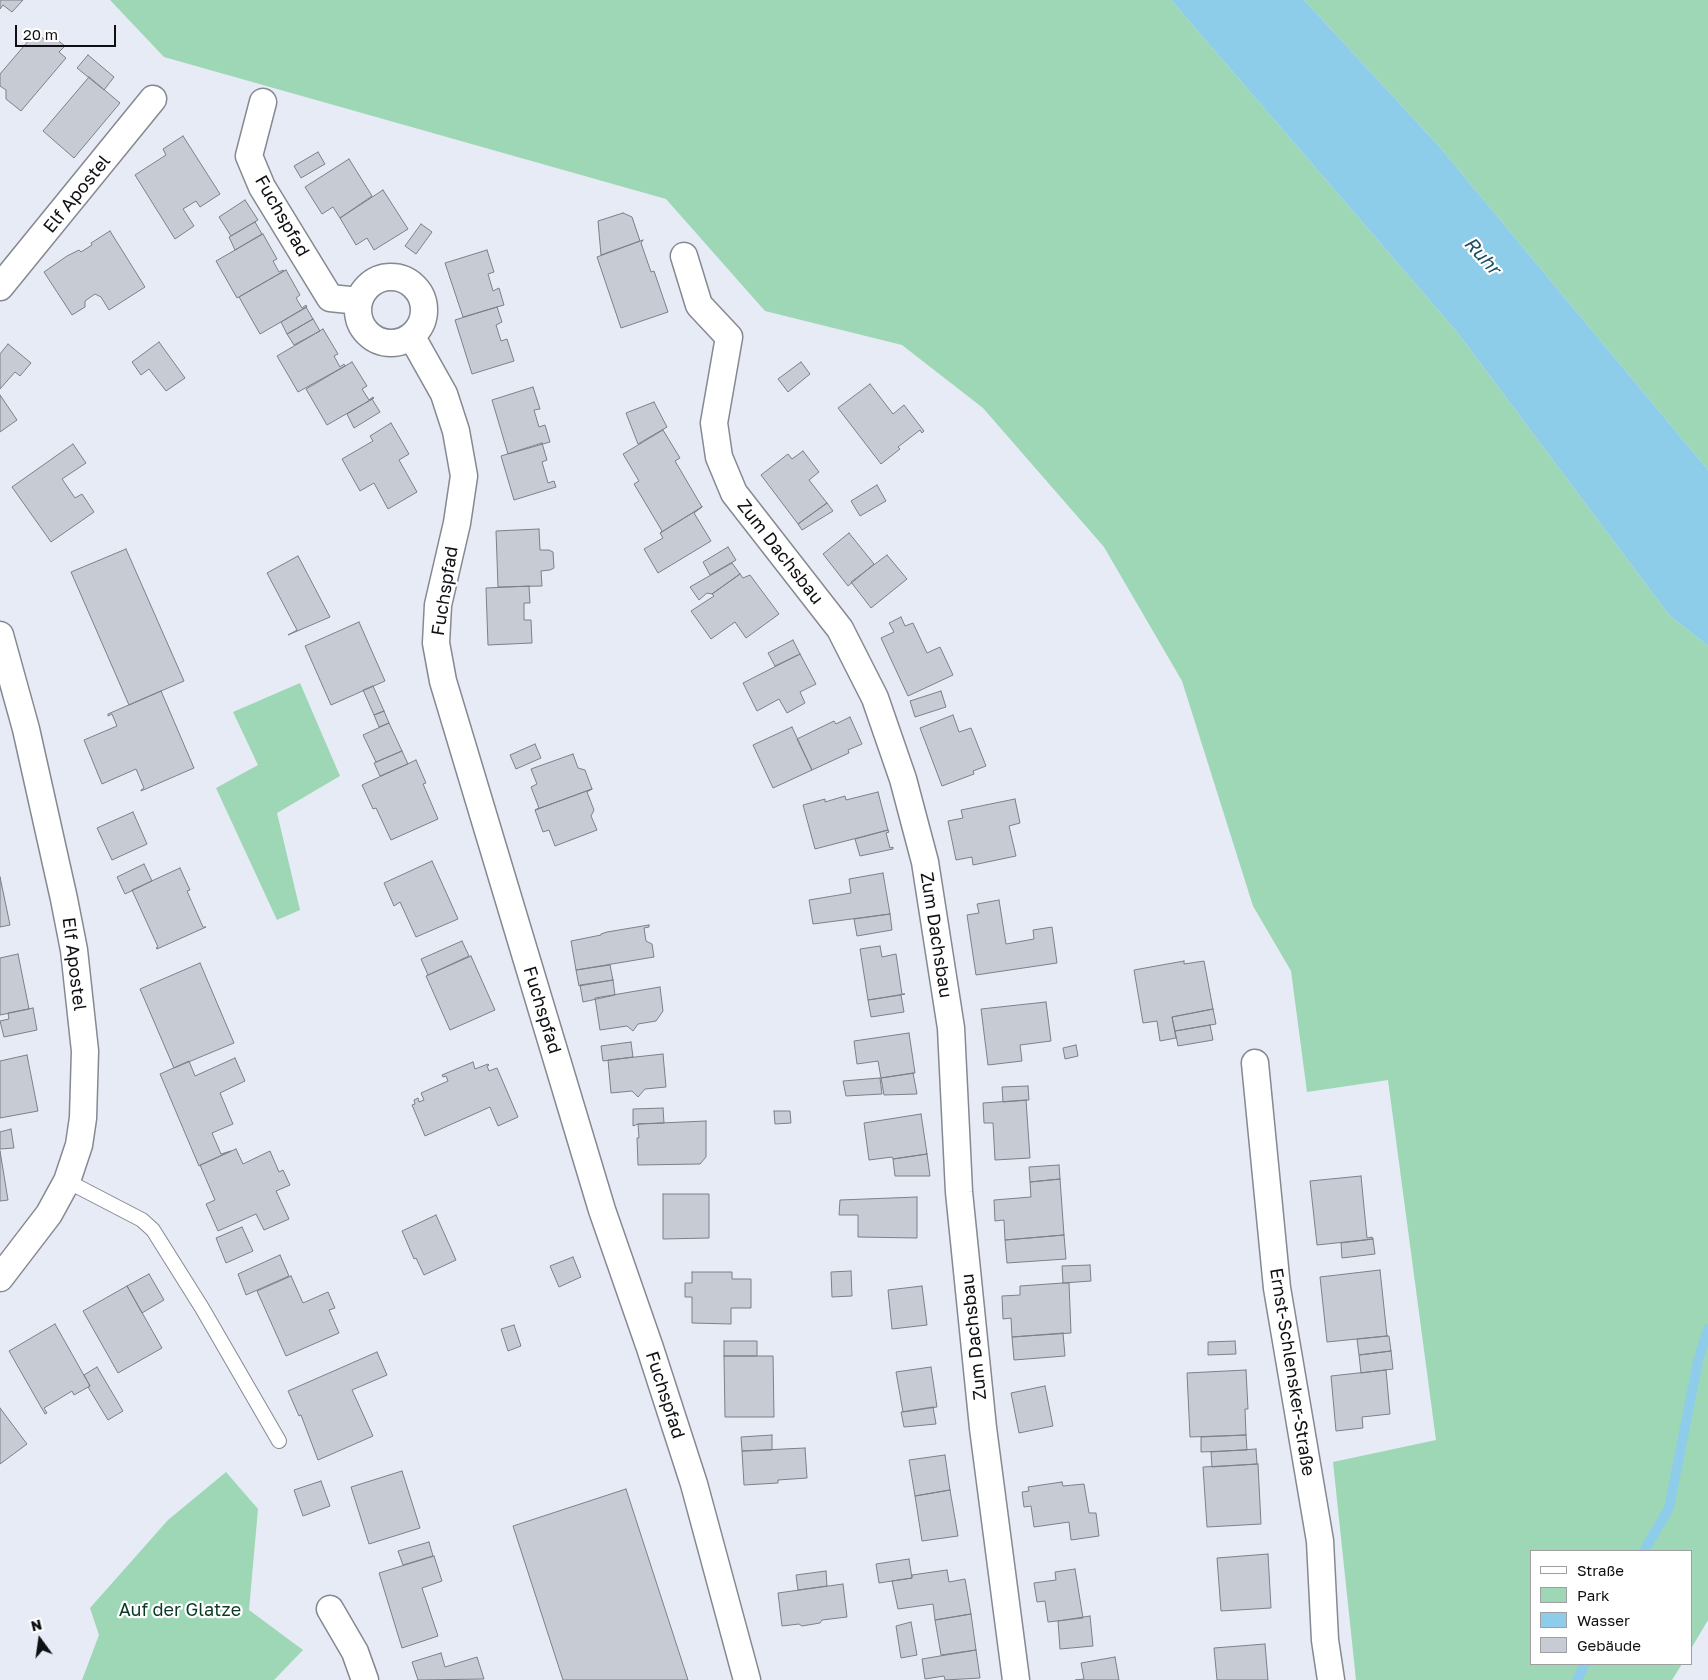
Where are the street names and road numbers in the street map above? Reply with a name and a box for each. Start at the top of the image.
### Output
street label: Elf Apostel [39,151,115,237]
street label: Fuchspfad [250,171,314,261]
street label: Zum Dachsbau [732,495,828,609]
street label: Fuchspfad [427,545,463,637]
street label: Zum Dachsbau [915,871,957,999]
street label: Elf Apostel [58,916,90,1012]
street label: Fuchspfad [518,964,566,1056]
street label: Ernst-Schlensker-Straße [1265,1266,1319,1478]
street label: Zum Dachsbau [957,1273,991,1401]
street label: Fuchspfad [641,1349,689,1441]

